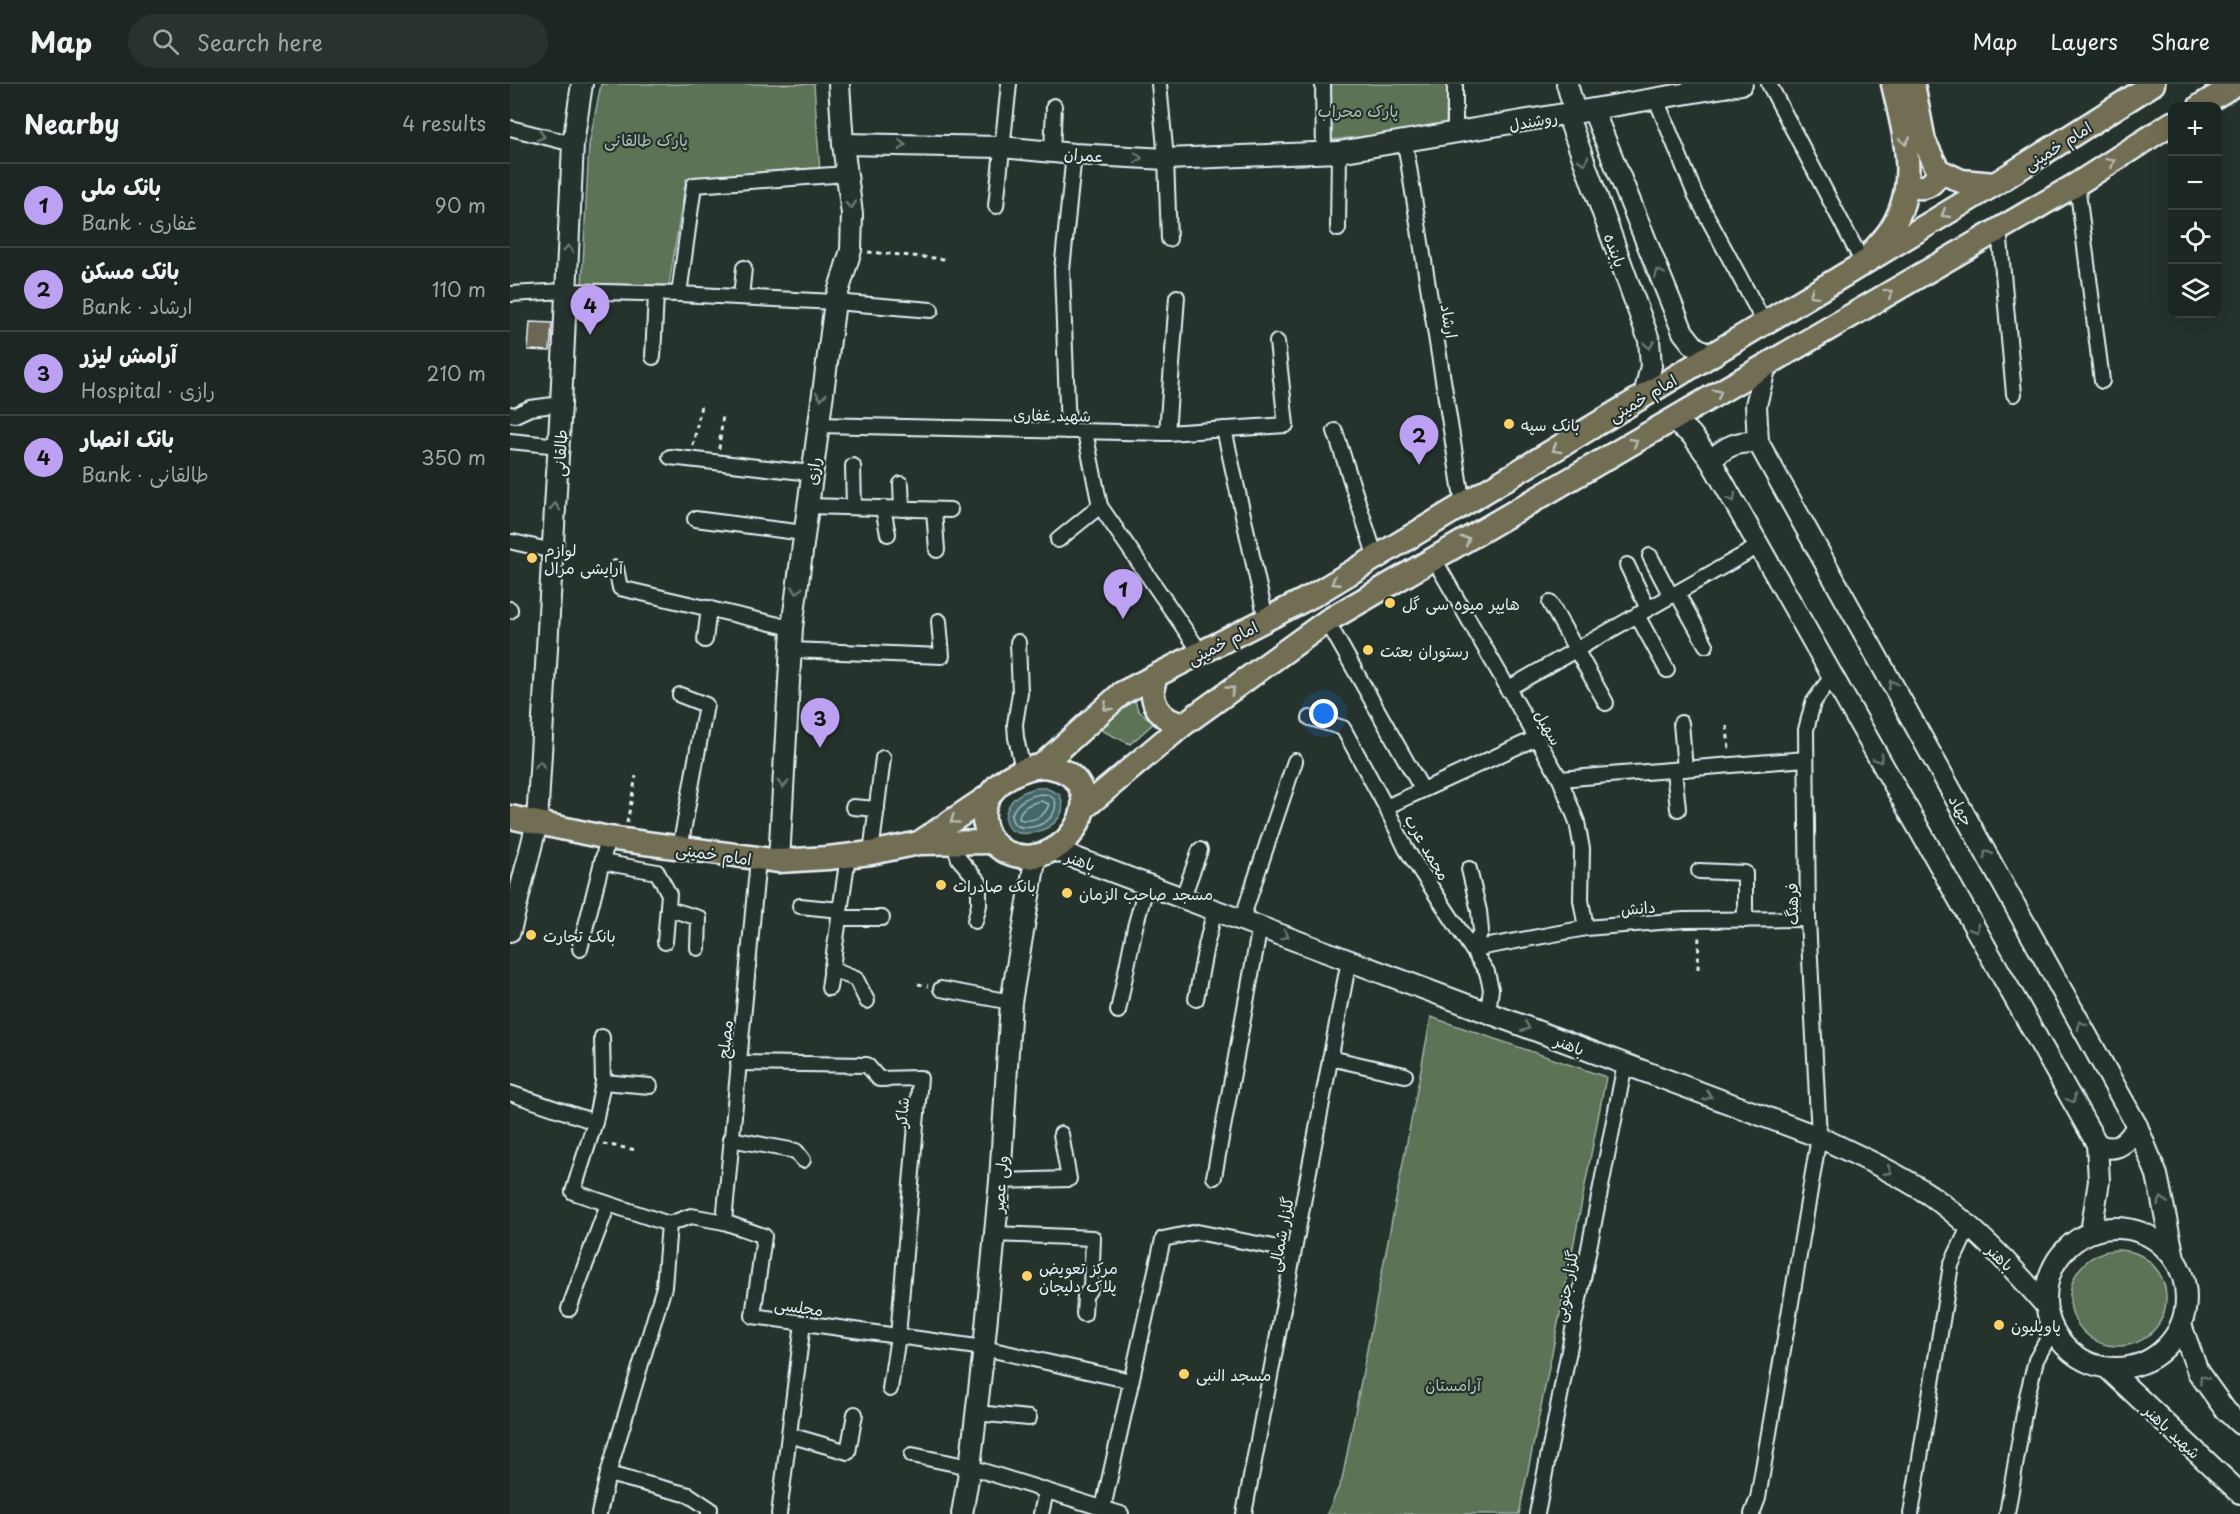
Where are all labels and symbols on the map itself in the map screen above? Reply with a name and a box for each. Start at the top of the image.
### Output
park label: پارک محراب [1318,98,1398,122]
street label: روشندل [1507,104,1559,136]
street label: امام خمینی [2018,115,2097,177]
park label: پارک طالقانی [604,127,688,151]
one-way arrow [536,128,546,141]
one-way arrow [1898,136,1911,146]
one-way arrow [897,139,906,151]
street label: عمران [1063,141,1105,167]
one-way arrow [1134,151,1143,164]
one-way arrow [1577,155,1589,166]
one-way arrow [2105,157,2115,169]
one-way arrow [844,200,857,209]
one-way arrow [1941,206,1951,218]
street label: پاینده [1599,230,1633,270]
one-way arrow [562,245,575,254]
one-way arrow [1654,269,1667,279]
pin: 4 [570,286,610,335]
one-way arrow [1809,286,1819,298]
one-way arrow [1883,289,1893,300]
street label: ارشاد [1435,302,1465,340]
one-way arrow [1642,340,1654,350]
street label: امام خمینی [1603,367,1682,429]
one-way arrow [1712,388,1723,400]
one-way arrow [816,392,828,401]
street label: شهید غفاری [1013,401,1091,427]
place label: بانک سپه [1521,412,1580,436]
pin: 2 [1400,416,1438,465]
marker: بانک سپه [1502,417,1516,431]
street label: طالقانی [546,429,572,477]
one-way arrow [1628,437,1638,449]
one-way arrow [1552,441,1562,453]
street label: رازی [798,456,826,486]
one-way arrow [1724,492,1736,502]
one-way arrow [549,503,562,512]
one-way arrow [1460,536,1470,547]
place label: لوازم آرایشی مرال [544,537,624,579]
marker: لوازم آرایشی مرال [525,551,539,565]
pin: 1 [1104,570,1142,619]
one-way arrow [1331,575,1341,586]
one-way arrow [791,585,804,594]
place label: هایپر میوه سی گل [1402,591,1520,615]
marker: هایپر میوه سی گل [1383,596,1397,610]
street label: امام خمینی [1183,614,1262,672]
place label: رستوران بعثت [1380,638,1469,662]
marker: رستوران بعثت [1361,643,1375,657]
one-way arrow [1888,680,1899,690]
one-way arrow [1225,686,1236,697]
pin: 3 [800,698,840,748]
your location [1309,699,1338,728]
one-way arrow [1103,700,1114,711]
street label: سهیل [1529,705,1569,749]
one-way arrow [1872,753,1884,763]
one-way arrow [534,760,547,769]
one-way arrow [777,780,790,789]
street label: جهاد [1944,790,1980,830]
street label: محمد عرب [1399,809,1457,885]
one-way arrow [950,813,961,824]
street label: امام خمینی [674,836,753,872]
street label: باهنر [1061,843,1099,876]
one-way arrow [1983,850,1994,860]
place label: بانک صادرات [953,873,1036,897]
marker: بانک صادرات [934,878,948,892]
place label: مسجد صاحب الزمان [1079,881,1213,905]
street label: فرهنگ [1779,883,1803,925]
marker: مسجد صاحب الزمان [1060,886,1074,900]
street label: دانش [1620,894,1656,920]
place label: بانک تجارت [543,923,616,947]
one-way arrow [1968,923,1980,933]
marker: بانک تجارت [524,928,538,942]
one-way arrow [1278,928,1289,940]
street label: مصلح [710,1019,738,1059]
one-way arrow [1519,1020,1530,1032]
one-way arrow [2077,1021,2088,1031]
street label: باهنر [1550,1027,1588,1061]
one-way arrow [1702,1088,1713,1101]
one-way arrow [2064,1093,2076,1103]
street label: شاکر [888,1096,914,1130]
street label: ولی عصر [984,1154,1013,1216]
one-way arrow [1882,1164,1892,1175]
street label: گلزار شمالی [1261,1194,1299,1274]
one-way arrow [2157,1196,2170,1206]
street label: باهنر [1980,1237,2020,1276]
street label: گلزار جنوبی [1546,1248,1584,1324]
place label: مرکز تعویض پلاک دلیجان [1039,1255,1118,1297]
marker: مرکز تعویض پلاک دلیجان [1020,1269,1034,1283]
street label: مجلسی [773,1291,825,1321]
place label: پاویلیون [2011,1313,2061,1337]
marker: پاویلیون [1992,1318,2006,1332]
place label: مسجد النبی [1196,1362,1271,1386]
marker: مسجد النبی [1177,1367,1191,1381]
park label: آرامستان [1425,1372,1482,1396]
one-way arrow [2199,1375,2210,1386]
street label: شهید باهنر [2138,1397,2207,1464]

